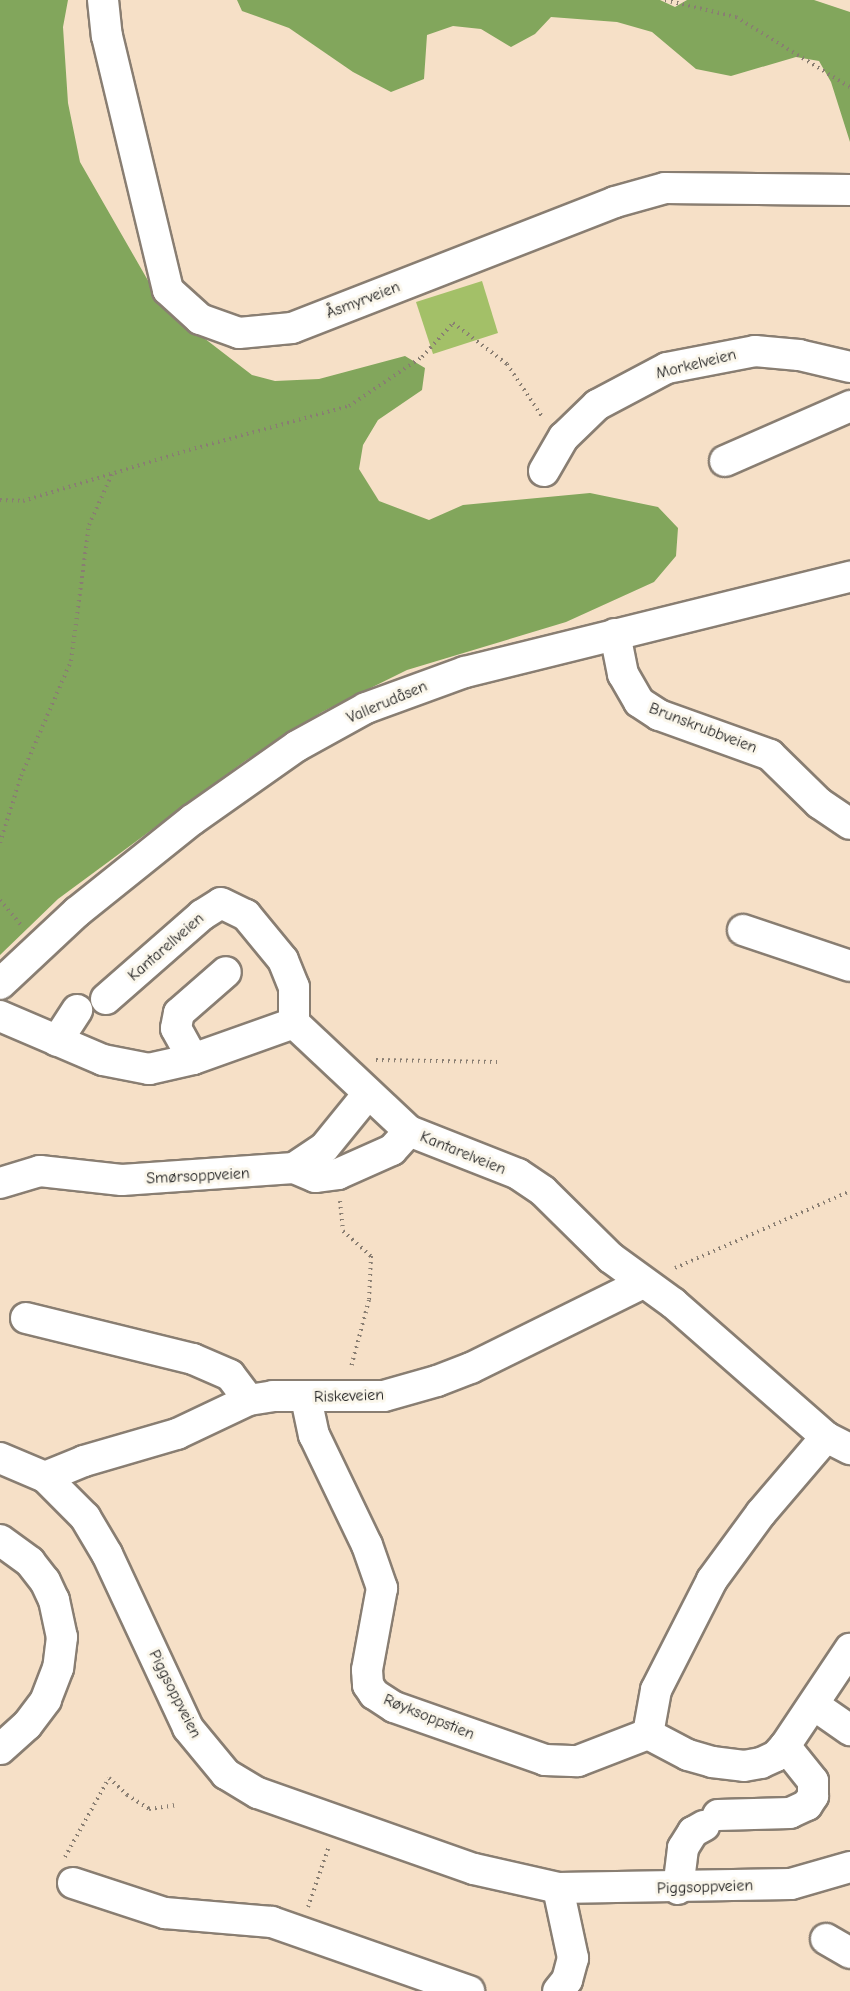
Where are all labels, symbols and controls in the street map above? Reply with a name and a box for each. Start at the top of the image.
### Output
street label: Åsmyrveien [323,277,403,323]
street label: Morkelveien [654,345,738,383]
street label: Vallerudåsen [344,676,430,728]
street label: Brunskrubbveien [646,699,760,757]
street label: Kantarellveien [124,909,208,985]
street label: Kantarelveien [417,1127,509,1179]
street label: Smørsoppveien [146,1164,250,1188]
street label: Riskeveien [314,1385,384,1407]
street label: Piggsoppveien [145,1647,205,1741]
street label: Røyksoppstien [381,1690,477,1744]
street label: Piggsoppveien [657,1876,753,1898]

